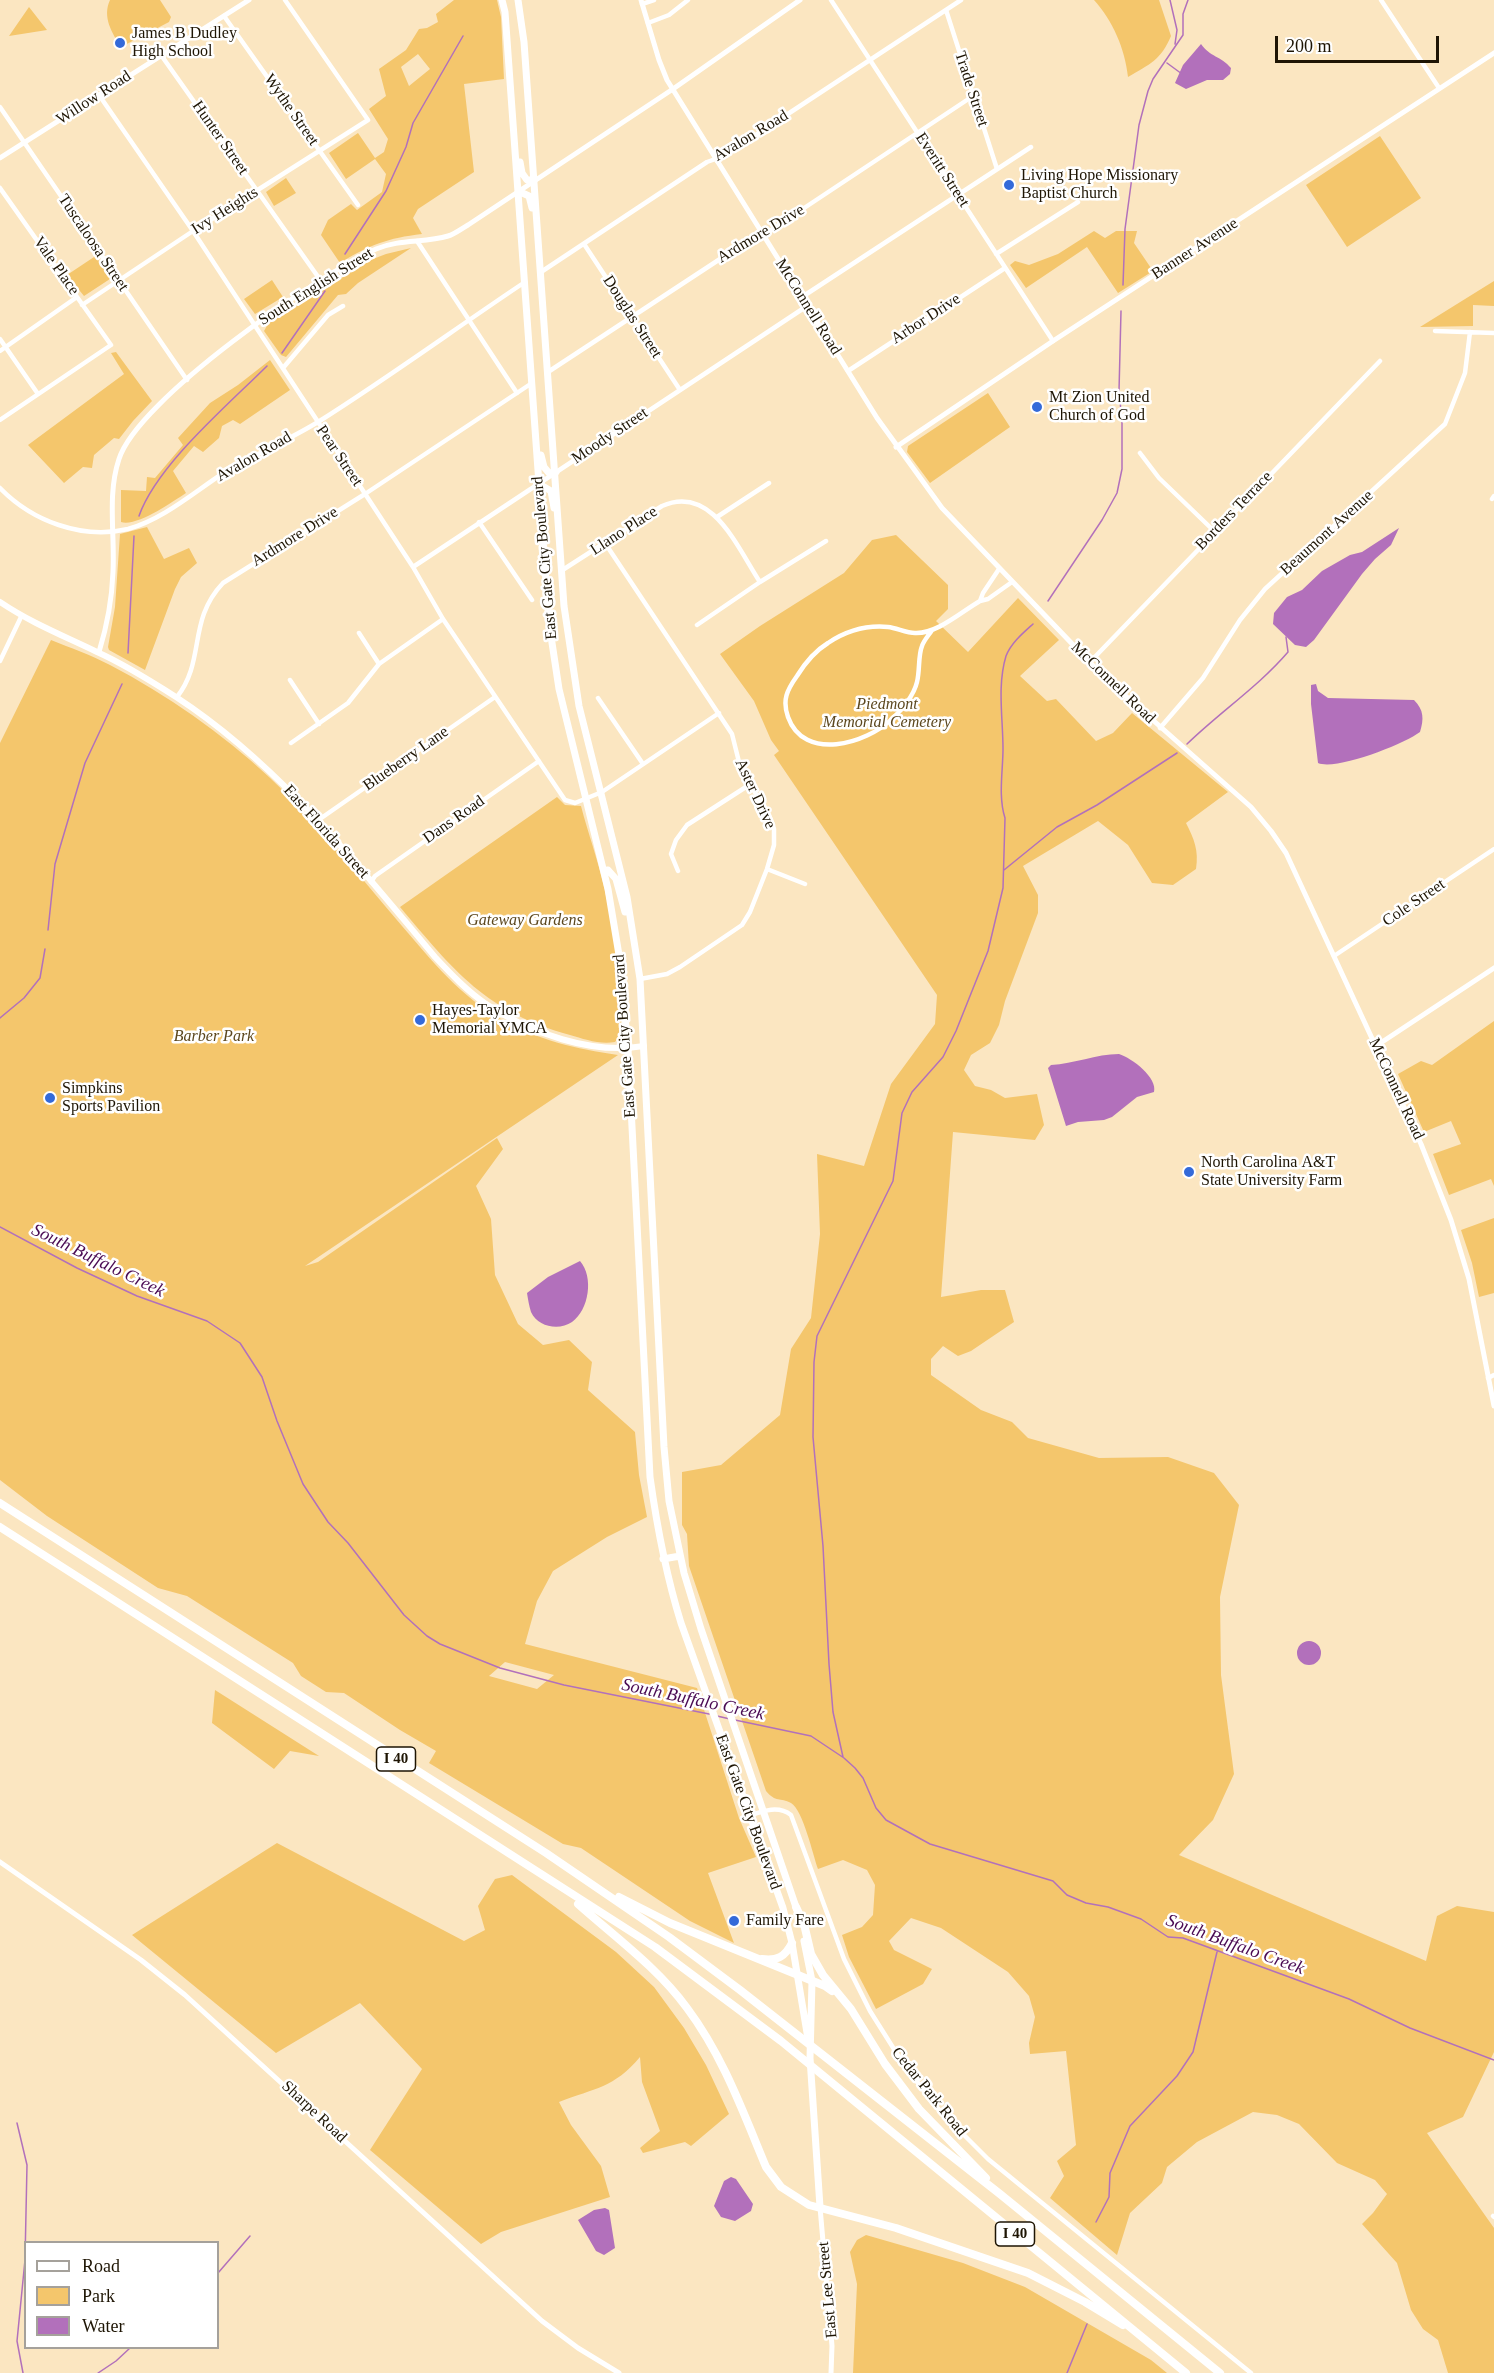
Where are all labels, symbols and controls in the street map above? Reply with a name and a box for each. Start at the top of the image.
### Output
place label: James B Dudley High School [132,24,237,62]
scale bar [1278,24,1442,62]
marker: James B Dudley High School [113,36,127,50]
text: 200 m [1286,36,1332,56]
street label: Trade Street [950,49,992,129]
street label: Willow Road [53,67,135,129]
street label: Wythe Street [259,70,323,150]
street label: Hunter Street [188,97,252,179]
street label: Avalon Road [710,106,792,166]
street label: Everitt Street [911,129,973,211]
place label: Living Hope Missionary Baptist Church [1021,166,1178,204]
marker: Living Hope Missionary Baptist Church [1002,178,1016,192]
street label: Ivy Heights [188,183,262,239]
street label: Tuscaloosa Street [54,191,132,295]
street label: Ardmore Drive [714,200,808,268]
street label: Banner Avenue [1148,214,1242,284]
street label: Vale Place [29,233,83,299]
street label: South English Street [255,244,377,330]
street label: McConnell Road [771,255,845,359]
street label: Douglas Street [598,272,666,362]
street label: Arbor Drive [888,290,964,348]
place label: Mt Zion United Church of God [1049,388,1149,426]
marker: Mt Zion United Church of God [1030,400,1044,414]
street label: Moody Street [568,404,652,468]
street label: Pear Street [312,422,366,490]
street label: Avalon Road [213,428,295,486]
street label: Borders Terrace [1192,468,1276,554]
street label: East Gate City Boulevard [528,475,562,641]
street label: Beaumont Avenue [1277,486,1377,580]
street label: Llano Place [587,502,661,560]
street label: Ardmore Drive [248,503,342,571]
street label: McConnell Road [1067,638,1159,728]
park label: Piedmont Memorial Cemetery [823,695,951,733]
street label: Blueberry Lane [360,722,452,796]
street label: Aster Drive [730,756,780,832]
street label: East Florida Street [279,781,373,883]
street label: Dans Road [420,792,488,848]
street label: Cole Street [1379,875,1449,931]
park label: Gateway Gardens [467,911,583,931]
street label: East Gate City Boulevard [610,954,640,1118]
place label: Hayes-Taylor Memorial YMCA [432,1001,547,1039]
marker: Hayes-Taylor Memorial YMCA [413,1013,427,1027]
park label: Barber Park [174,1027,254,1047]
street label: McConnell Road [1364,1035,1428,1143]
place label: Simpkins Sports Pavilion [62,1079,160,1117]
marker: Simpkins Sports Pavilion [43,1091,57,1105]
place label: North Carolina A&T State University Farm [1201,1153,1342,1191]
marker: North Carolina A&T State University Farm [1182,1165,1196,1179]
water label: South Buffalo Creek [28,1219,168,1303]
water label: South Buffalo Creek [620,1674,766,1726]
street label: East Gate City Boulevard [711,1732,785,1892]
road number: I 40 [376,1747,416,1771]
water label: South Buffalo Creek [1163,1910,1307,1980]
place label: Family Fare [746,1911,824,1931]
marker: Family Fare [727,1914,741,1928]
street label: Cedar Park Road [887,2043,971,2141]
street label: Sharpe Road [277,2077,351,2147]
road number: I 40 [996,2222,1034,2246]
legend [24,2241,219,2349]
street label: East Lee Street [814,2241,842,2339]
text: Road [82,2256,120,2276]
text: Park [82,2286,115,2306]
text: Water [82,2316,125,2336]

